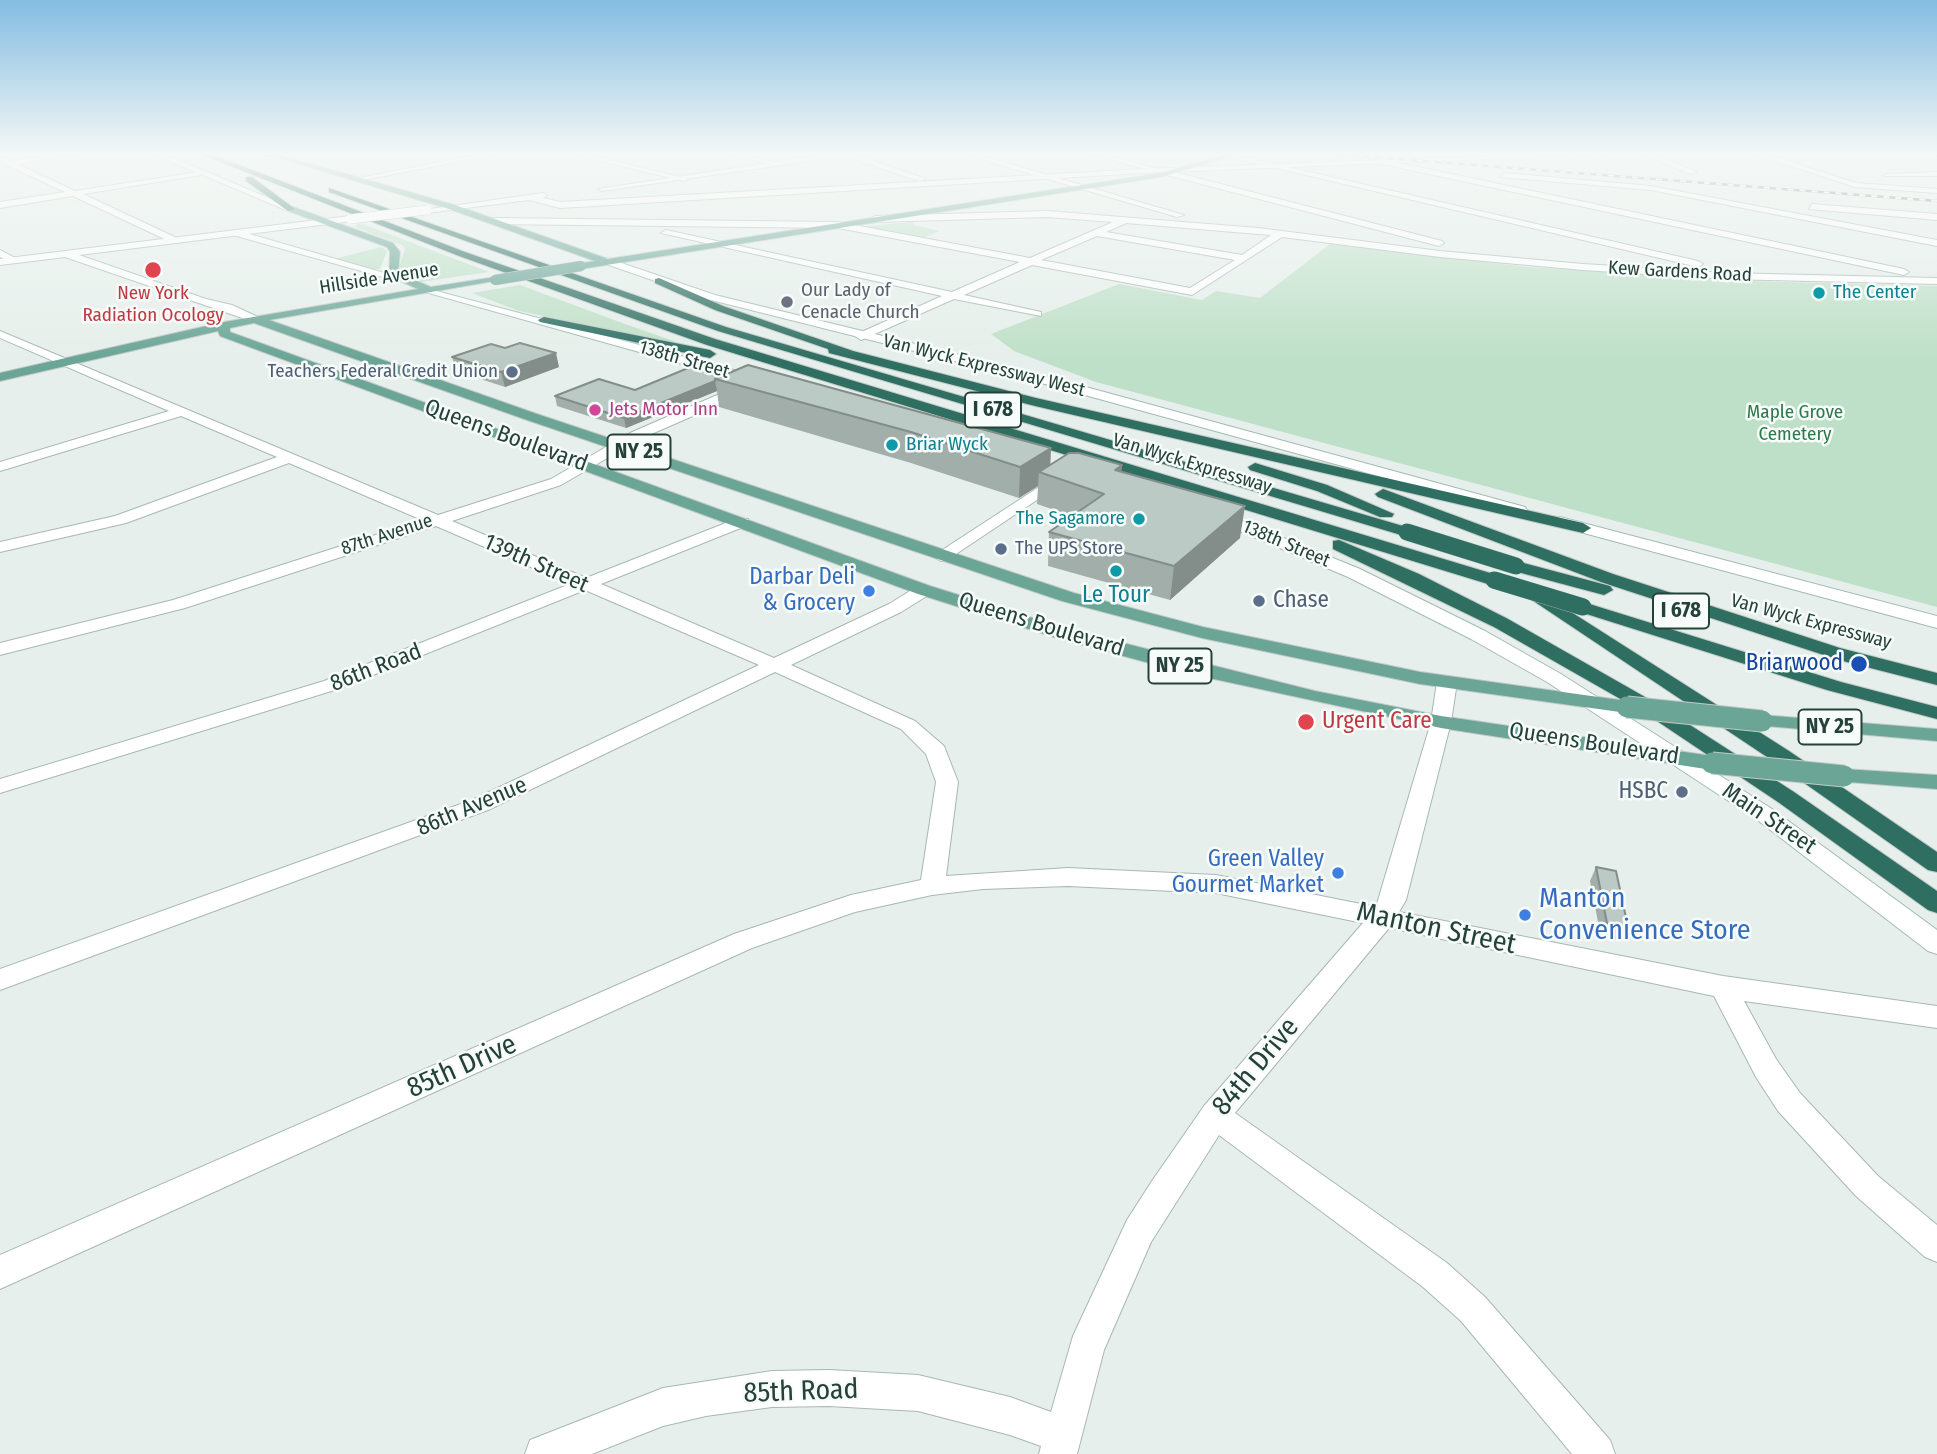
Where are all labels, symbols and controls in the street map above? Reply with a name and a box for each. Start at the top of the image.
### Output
street label: Kew Gardens Road [1608,257,1752,287]
street label: Hillside Avenue [318,258,440,300]
marker: New York Radiation Ocology [143,260,163,280]
place label: Our Lady of Cenacle Church [801,280,920,324]
place label: The Center [1833,282,1916,304]
place label: New York Radiation Ocology [82,283,224,327]
marker: The Center [1811,285,1827,301]
marker: Our Lady of Cenacle Church [779,294,795,310]
street label: Van Wyck Expressway West [881,330,1087,402]
street label: 138th Street [636,336,732,384]
place label: Teachers Federal Credit Union [268,361,498,383]
marker: Teachers Federal Credit Union [504,364,520,380]
road number: I 678 [965,392,1021,428]
street label: Queens Boulevard [421,394,591,478]
place label: Jets Motor Inn [609,399,718,421]
marker: Jets Motor Inn [587,402,603,418]
park label: Maple Grove Cemetery [1747,402,1843,446]
street label: Van Wyck Expressway [1110,429,1274,499]
road number: NY 25 [608,434,670,470]
place label: Briar Wyck [906,434,988,456]
marker: Briar Wyck [884,437,900,453]
place label: The Sagamore [1016,508,1125,530]
street label: 87th Avenue [338,510,436,560]
marker: The Sagamore [1131,511,1147,527]
street label: 138th Street [1239,515,1333,573]
street label: 139th Street [479,529,593,599]
place label: The UPS Store [1015,538,1123,560]
marker: The UPS Store [993,541,1009,557]
marker: Le Tour [1108,563,1124,579]
place label: Darbar Deli & Grocery [749,564,855,618]
place label: Le Tour [1082,582,1150,610]
marker: Darbar Deli & Grocery [861,583,877,599]
street label: Queens Boulevard [955,587,1127,663]
place label: Chase [1273,587,1329,615]
street label: Van Wyck Expressway [1728,590,1894,654]
marker: Chase [1251,593,1267,609]
road number: I 678 [1653,594,1709,628]
street label: 86th Road [326,638,426,698]
road number: NY 25 [1148,648,1212,684]
place label: Briarwood [1746,650,1843,678]
marker: Briarwood [1849,654,1869,674]
place label: Urgent Care [1322,708,1432,736]
road number: NY 25 [1798,710,1862,744]
marker: Urgent Care [1296,712,1316,732]
street label: Queens Boulevard [1507,717,1681,771]
street label: 86th Avenue [413,771,531,843]
place label: HSBC [1618,778,1668,806]
street label: Main Street [1717,778,1821,860]
marker: HSBC [1674,784,1690,800]
place label: Green Valley Gourmet Market [1172,846,1324,900]
marker: Green Valley Gourmet Market [1330,865,1346,881]
place label: Manton Convenience Store [1539,882,1751,948]
street label: Manton Street [1353,896,1519,962]
marker: Manton Convenience Store [1517,907,1533,923]
street label: 84th Drive [1205,1011,1307,1123]
street label: 85th Drive [402,1028,522,1106]
street label: 85th Road [743,1373,859,1411]

